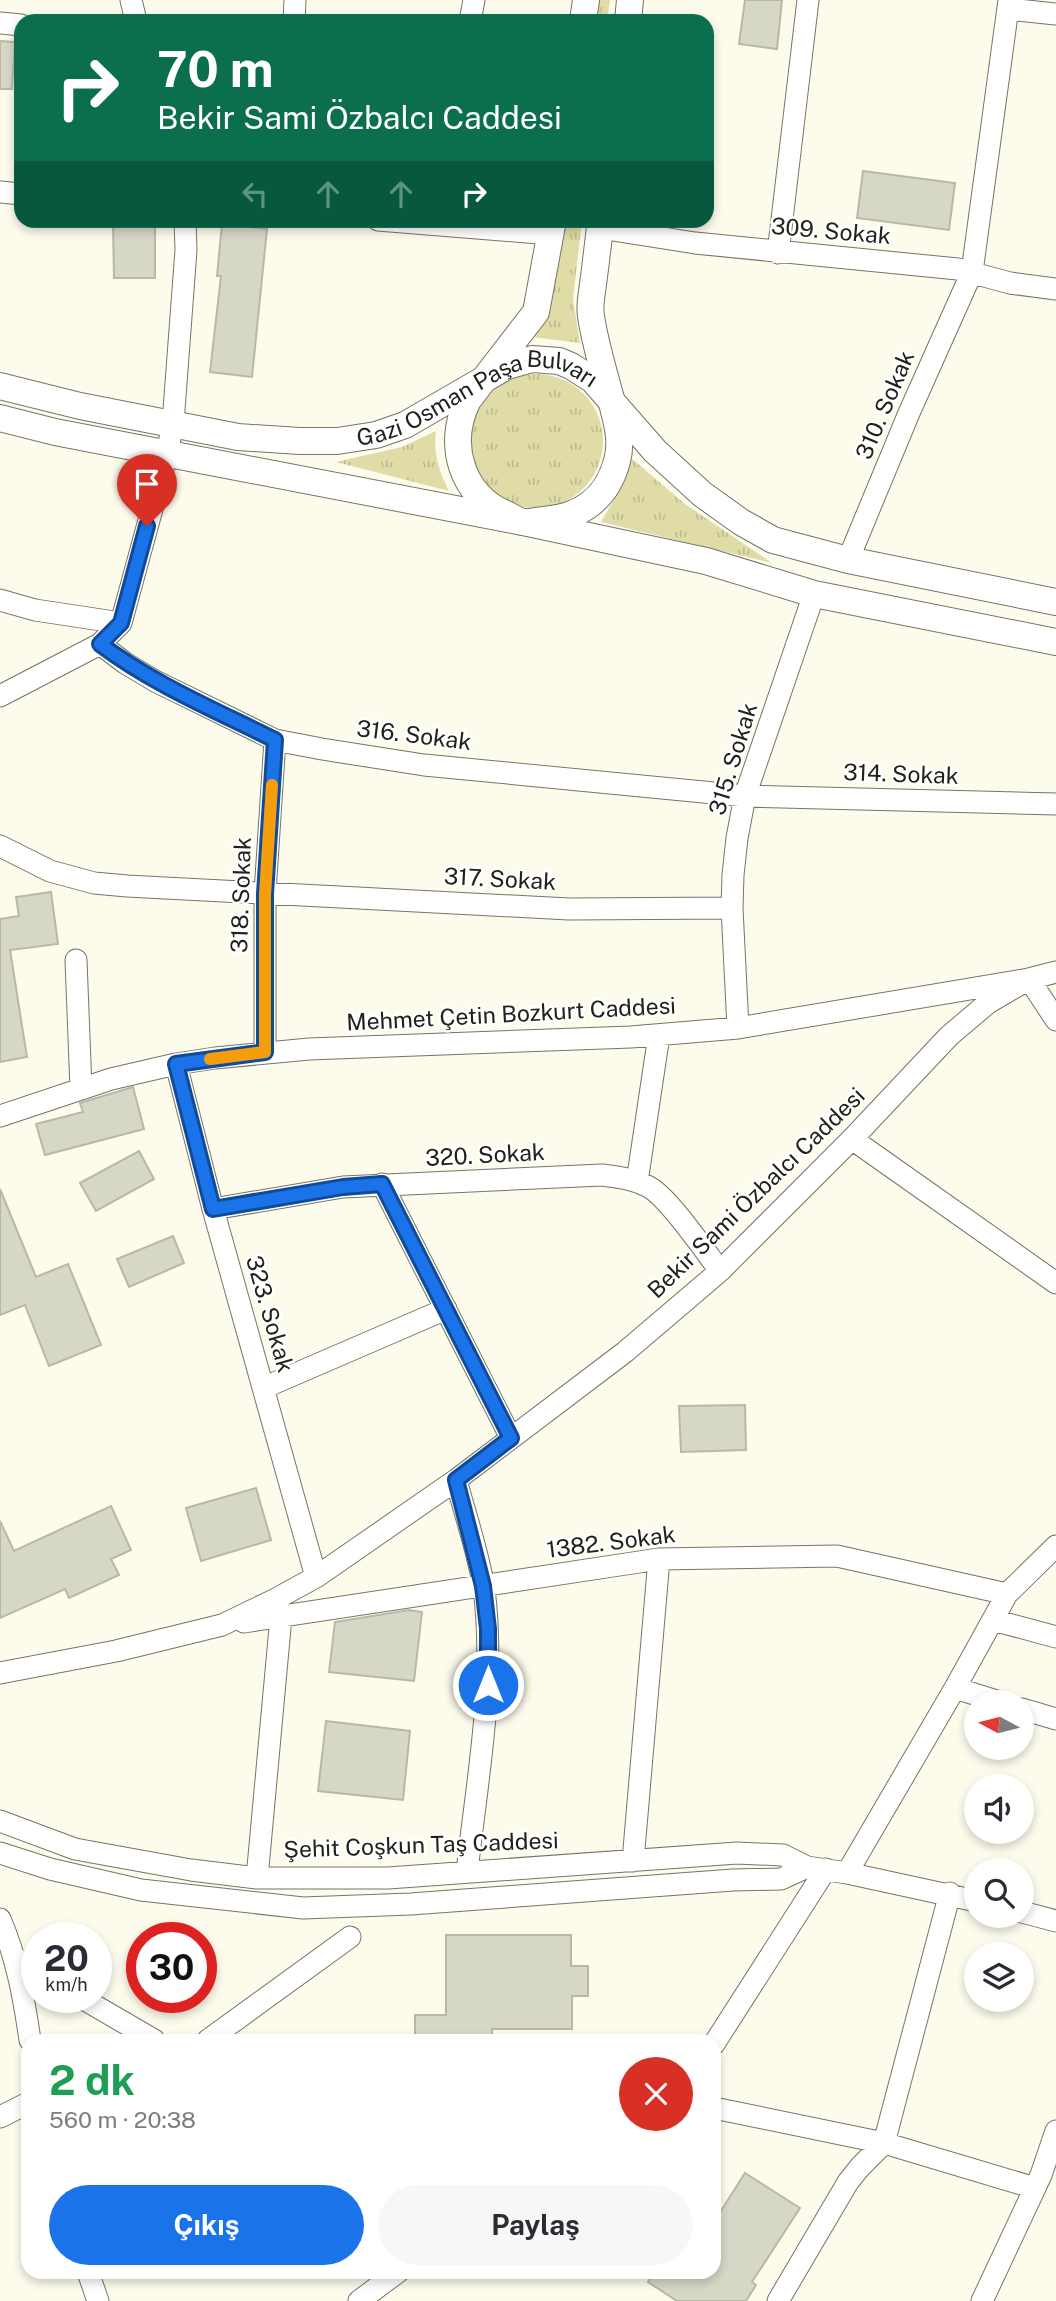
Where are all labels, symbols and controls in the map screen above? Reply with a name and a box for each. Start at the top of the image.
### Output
text: 70 m [157,40,274,98]
icon: right [42,42,133,133]
text: Bekir Sami Özbalcı Caddesi [157,99,562,136]
icon: left [236,175,274,213]
icon: ahead [309,175,347,213]
icon: ahead [382,175,420,213]
icon: right [455,175,493,213]
street label: 309. Sokak [770,212,892,249]
street label: Gazi Osman Paşa Bulvarı [355,345,603,451]
street label: 310. Sokak [850,346,920,463]
pin [117,454,177,526]
icon: arrive [128,465,166,503]
street label: 315. Sokak [703,699,762,818]
street label: 316. Sokak [355,714,473,755]
street label: 314. Sokak [843,758,959,789]
street label: 318. Sokak [225,836,256,953]
street label: 317. Sokak [443,862,557,895]
street label: Mehmet Çetin Bozkurt Caddesi [346,991,676,1036]
street label: Bekir Sami Özbalcı Caddesi [642,1082,870,1303]
street label: 320. Sokak [425,1138,545,1171]
street label: 323. Sokak [241,1252,300,1375]
street label: 1382. Sokak [545,1520,677,1563]
position arrow [451,1648,525,1722]
north arrow [964,1690,1034,1760]
map controls [964,1690,1034,2012]
button: sound [964,1774,1034,1844]
street label: Şehit Coşkun Taş Caddesi [283,1826,559,1863]
button: search [964,1858,1034,1928]
speed limit sign: 30 [126,1922,217,2013]
text: 20 [44,1938,89,1979]
button: layers [964,1942,1034,2012]
text: km/h [45,1974,88,1995]
text: 2 dk [49,2055,135,2104]
button: close [619,2057,693,2131]
text: 560 m · 20:38 [49,2106,196,2133]
button: Çıkış [49,2185,364,2265]
button: Paylaş [378,2185,693,2265]

